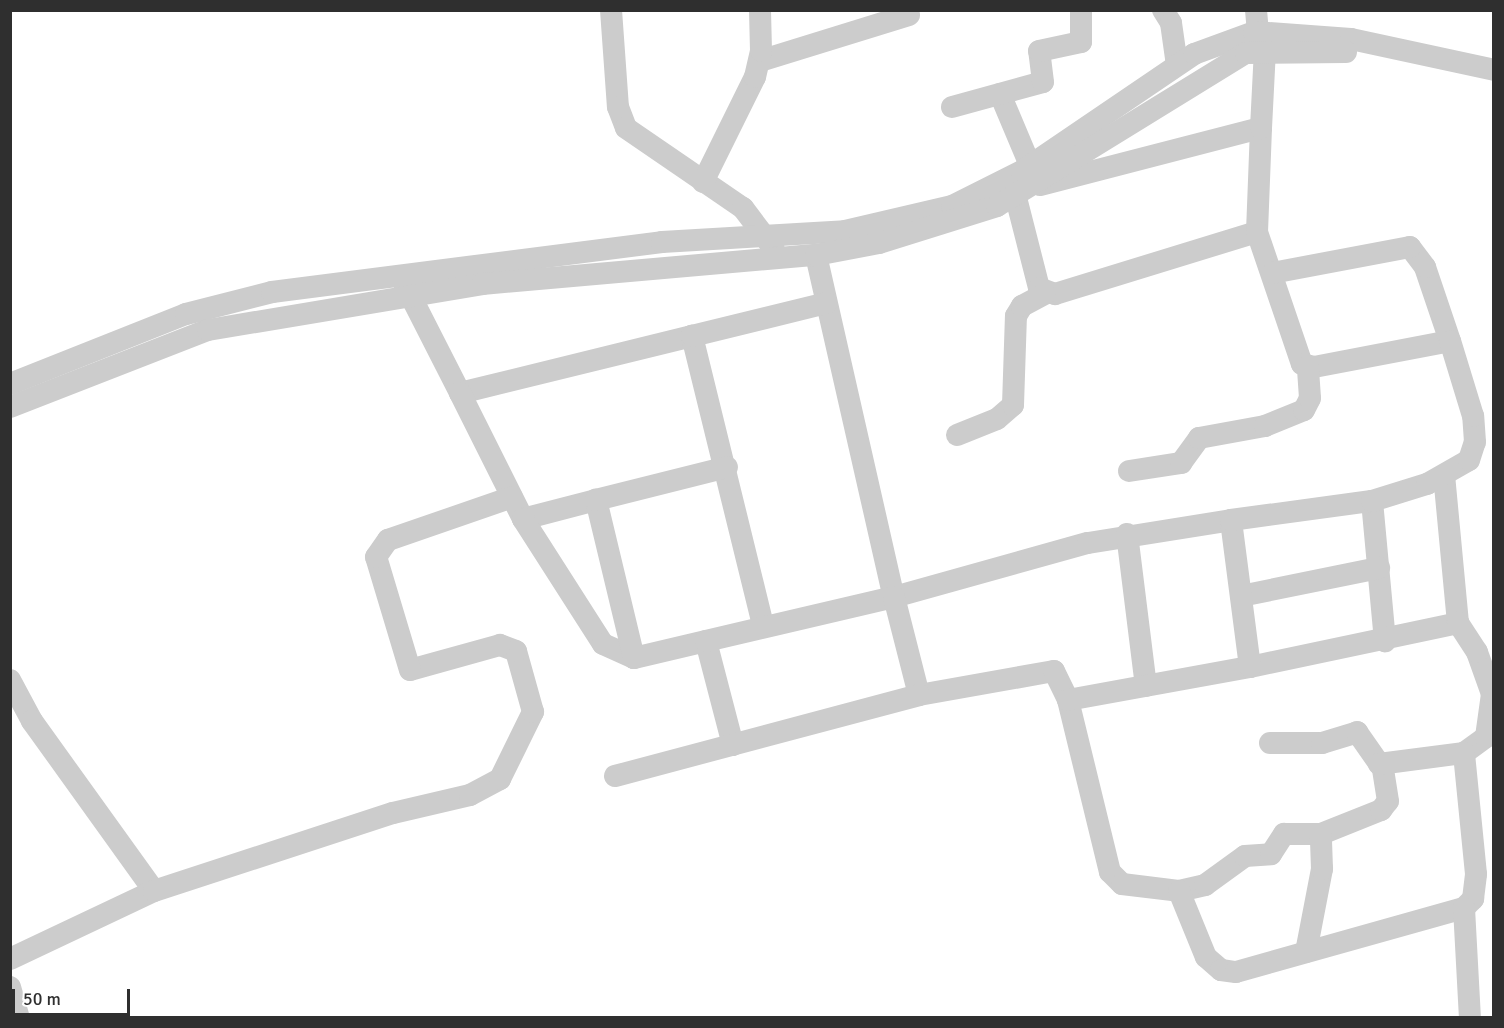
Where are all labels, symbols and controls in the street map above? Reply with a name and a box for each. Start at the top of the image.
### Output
scale bar [15,977,134,1015]
text: 50 m [23,988,61,1010]

